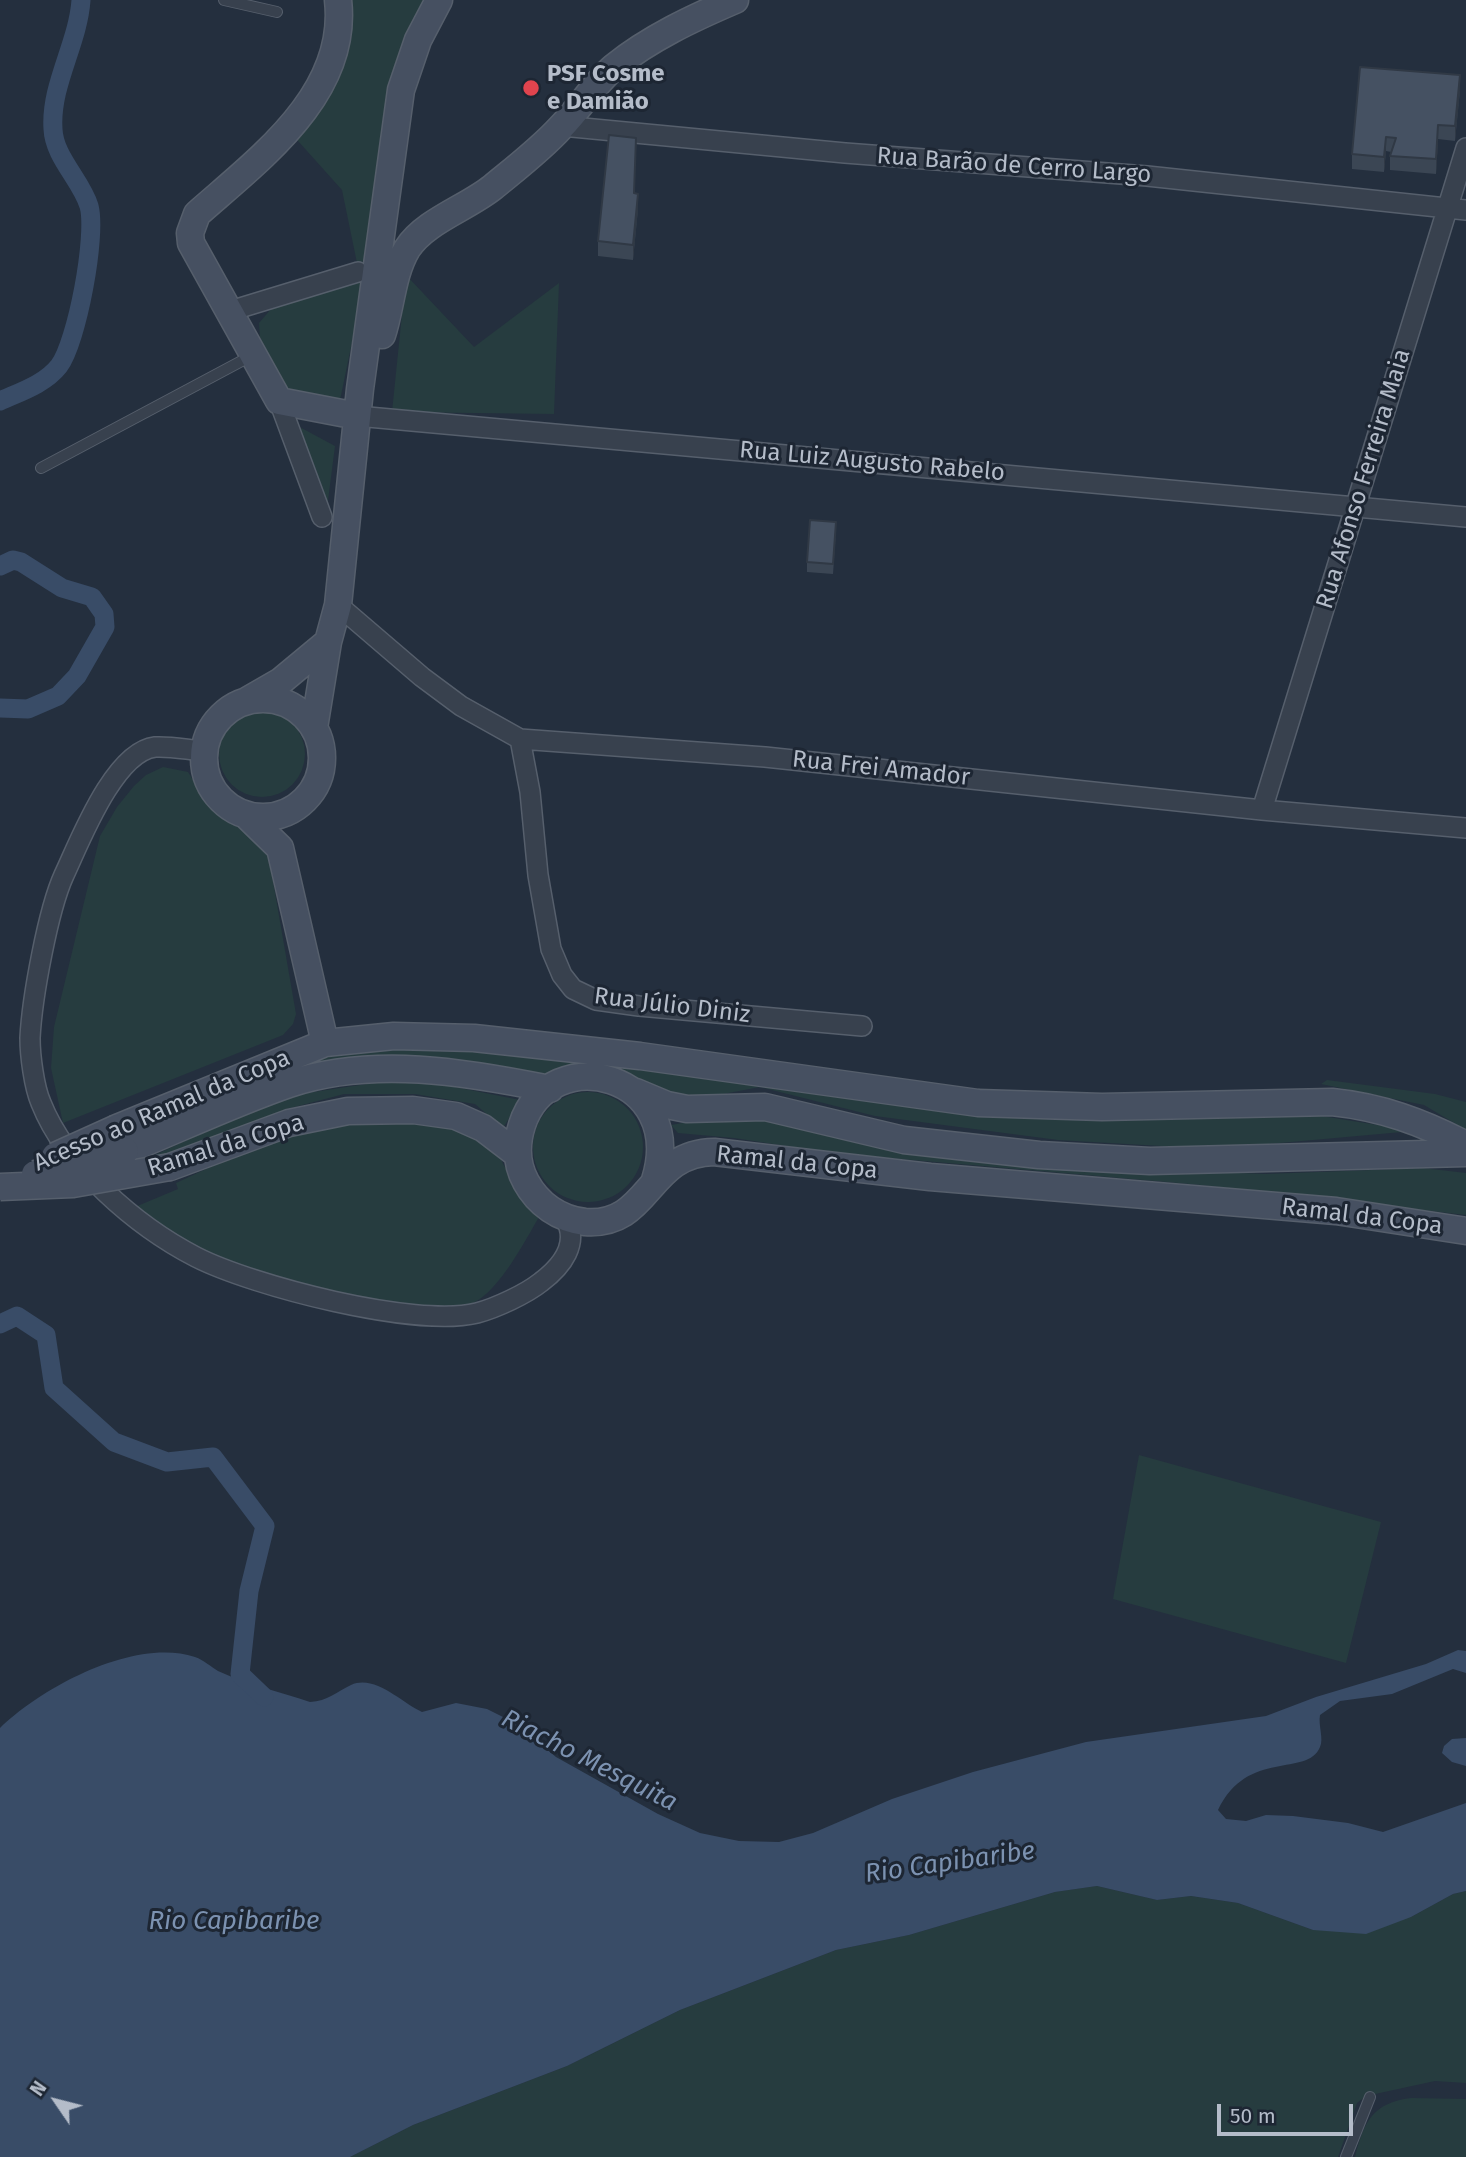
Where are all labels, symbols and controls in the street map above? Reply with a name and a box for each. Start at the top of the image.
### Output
place label: PSF Cosme e Damião [547,60,665,116]
marker: PSF Cosme e Damião [521,78,541,98]
street label: Rua Barão de Cerro Largo [876,142,1152,190]
street label: Rua Afonso Ferreira Maia [1311,346,1417,612]
street label: Rua Luiz Augusto Rabelo [738,436,1006,488]
street label: Rua Frei Amador [791,745,971,793]
street label: Rua Júlio Diniz [592,982,752,1030]
street label: Acesso ao Ramal da Copa [29,1044,295,1178]
street label: Ramal da Copa [144,1109,308,1183]
street label: Ramal da Copa [715,1140,879,1186]
street label: Ramal da Copa [1280,1193,1444,1241]
water label: Riacho Mesquita [496,1703,682,1819]
water label: Rio Capibaribe [863,1836,1037,1890]
water label: Rio Capibaribe [148,1906,320,1938]
north arrow [21,2066,91,2136]
text: N [25,2077,51,2100]
scale bar [1221,2090,1358,2134]
text: 50 m [1230,2103,1276,2129]

